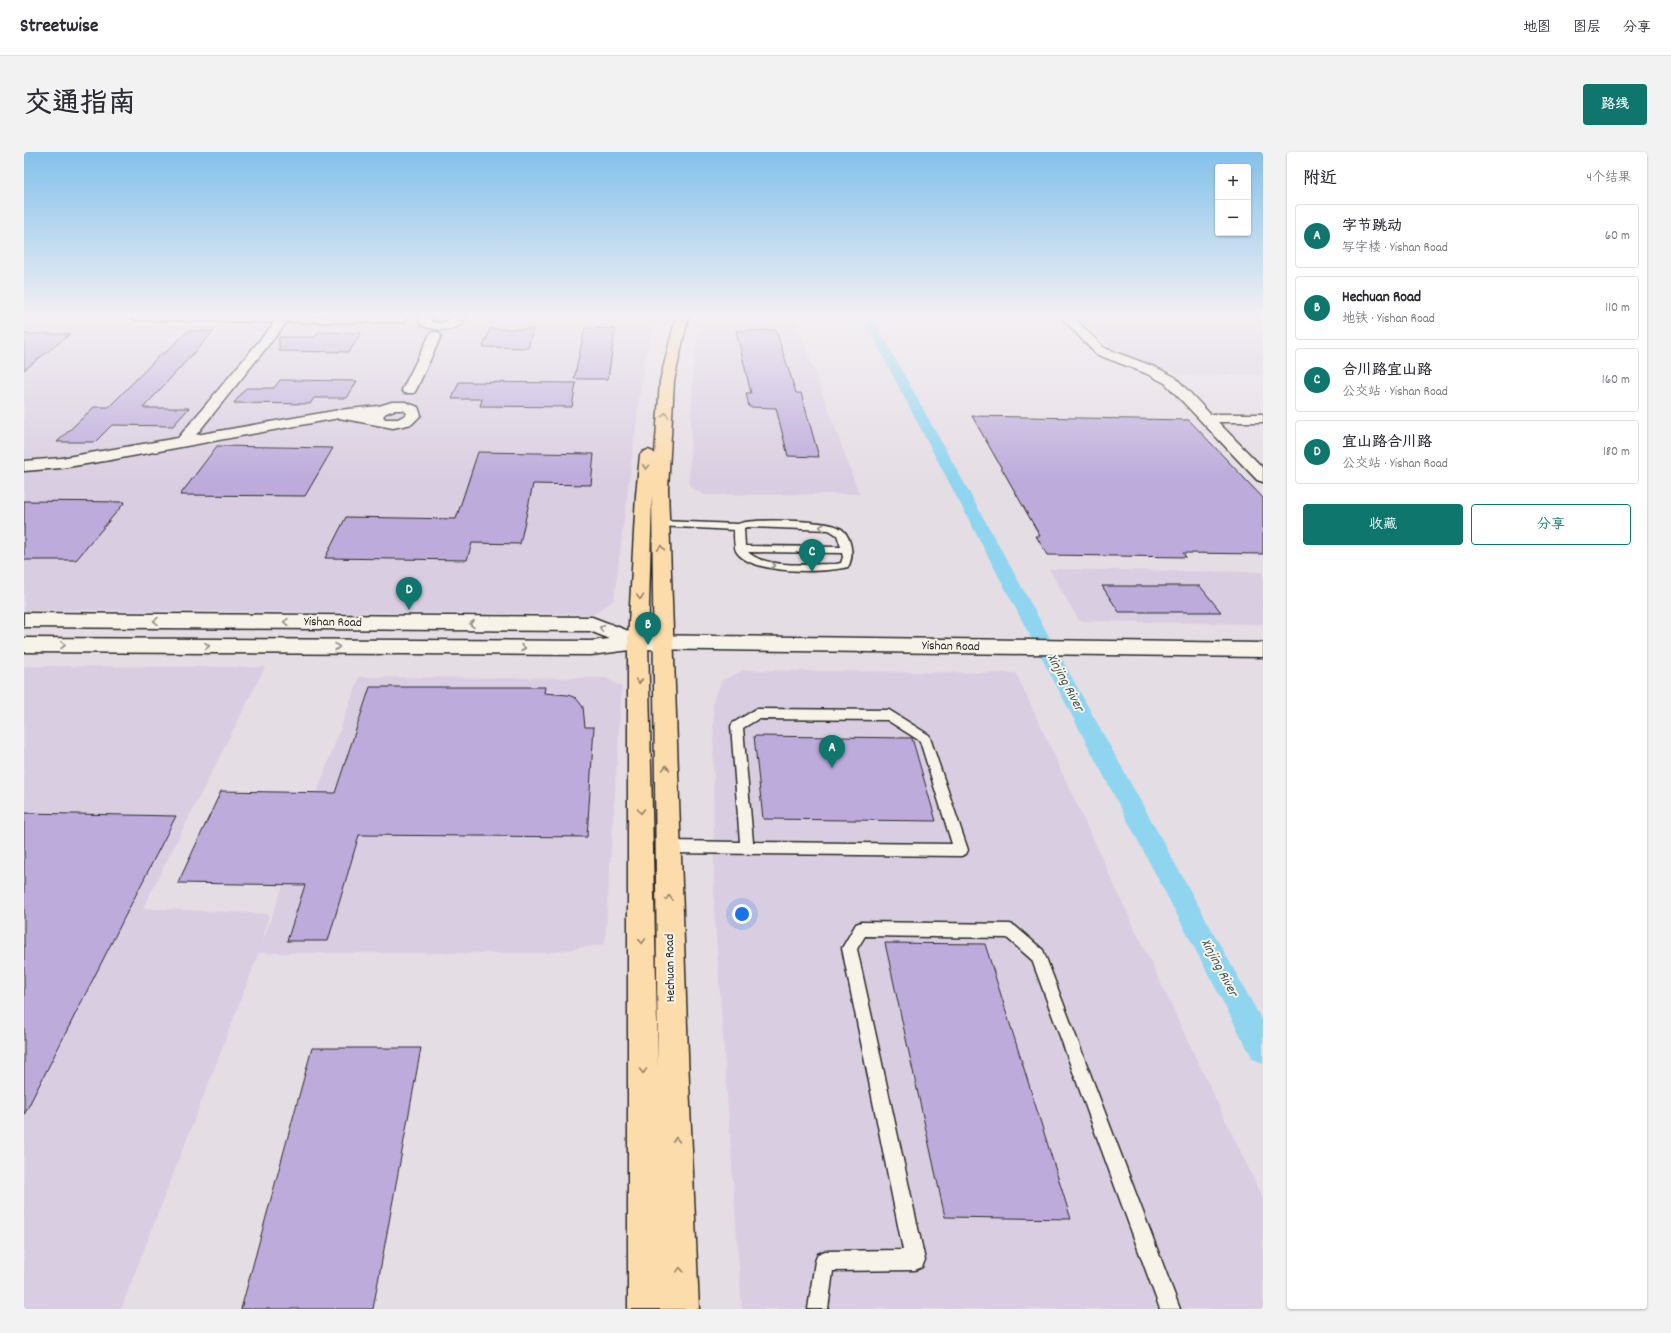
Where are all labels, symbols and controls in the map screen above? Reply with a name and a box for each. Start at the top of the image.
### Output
text: Streetwise [20,14,98,41]
text: 地图 [1523,18,1551,38]
text: 图层 [1573,18,1601,38]
text: 分享 [1623,18,1651,38]
button: 路线 [1583,84,1647,125]
text: 交通指南 [24,86,136,126]
map controls [1215,164,1251,236]
button: + [1215,164,1251,200]
text: 附近 [1303,168,1337,192]
text: 4个结果 [1587,169,1631,188]
button: − [1215,200,1251,236]
text: 字节跳动 [1342,216,1402,238]
text: A [1313,227,1321,246]
text: 60 m [1605,227,1630,246]
text: 写字楼 · Yishan Road [1342,239,1448,258]
text: Hechuan Road [1342,287,1421,309]
text: B [1314,299,1320,318]
text: 110 m [1605,299,1630,318]
text: 地铁 · Yishan Road [1342,310,1435,329]
text: 合川路宜山路 [1342,360,1432,382]
text: C [1314,371,1320,390]
text: 160 m [1602,371,1630,390]
text: 公交站 · Yishan Road [1342,383,1448,402]
one-way arrow [661,412,670,418]
text: 宜山路合川路 [1342,432,1432,454]
text: D [1314,443,1320,462]
text: 180 m [1603,443,1630,462]
text: 公交站 · Yishan Road [1342,455,1448,474]
one-way arrow [642,464,651,470]
button: 收藏 [1303,504,1463,545]
button: 分享 [1471,504,1631,545]
one-way arrow [819,523,825,532]
pin: C [799,539,825,572]
one-way arrow [657,545,665,551]
one-way arrow [770,561,776,570]
pin: D [396,577,422,610]
one-way arrow [636,594,644,600]
pin: B [635,612,661,645]
street label: Yishan Road [304,613,362,633]
one-way arrow [153,617,159,625]
one-way arrow [283,618,289,627]
one-way arrow [469,620,475,628]
one-way arrow [598,624,605,633]
street label: Yishan Road [922,637,980,657]
one-way arrow [60,641,66,649]
one-way arrow [204,642,210,650]
one-way arrow [334,642,340,651]
one-way arrow [520,644,526,652]
water label: Xinjing River [1041,651,1089,717]
one-way arrow [635,678,643,684]
pin: A [819,735,845,768]
one-way arrow [662,765,670,771]
one-way arrow [636,808,645,814]
one-way arrow [665,895,674,901]
your location [732,904,752,924]
street label: Hechuan Road [661,934,681,1002]
water label: Xinjing River [1195,936,1243,1002]
one-way arrow [638,938,646,944]
one-way arrow [639,1068,647,1074]
one-way arrow [671,1137,680,1143]
one-way arrow [676,1267,684,1273]

